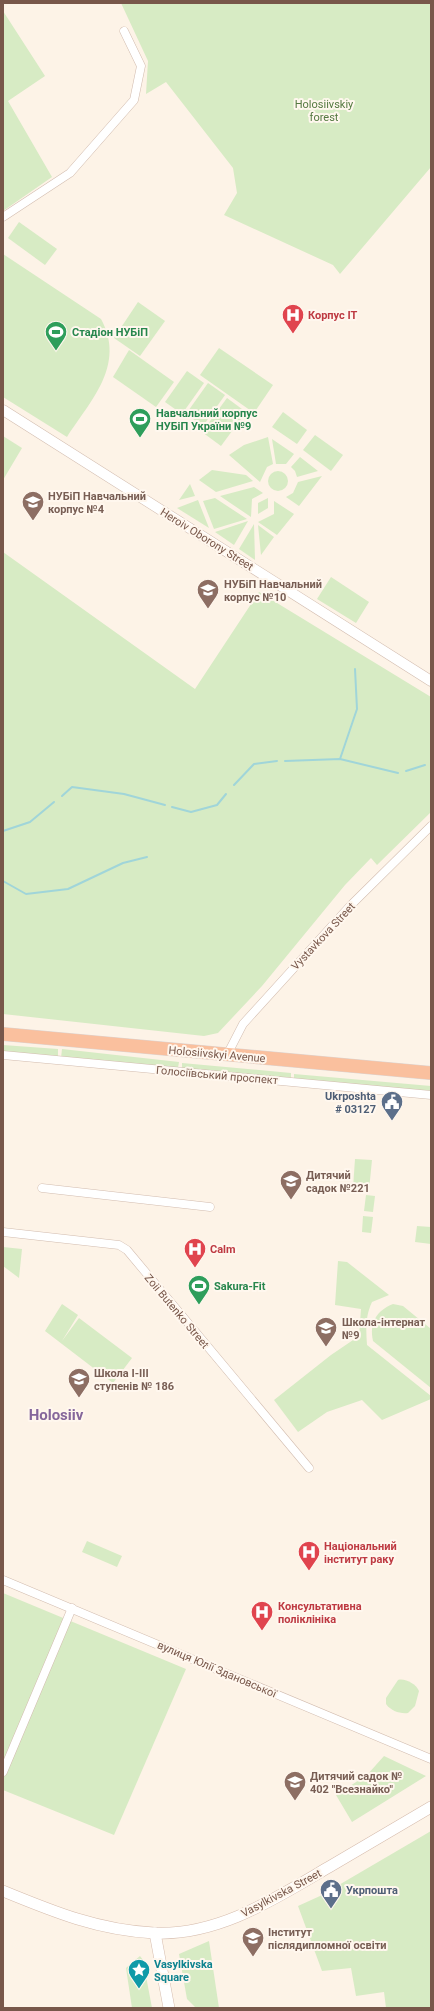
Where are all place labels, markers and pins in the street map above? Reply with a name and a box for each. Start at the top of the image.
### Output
hospital icon: Корпус ІТ [280,302,306,335]
place label: Корпус ІТ [308,309,358,322]
sports icon: Стадіон НУБіП [43,319,69,352]
place label: Стадіон НУБіП [72,326,148,339]
sports icon: Навчальний корпус НУБіП України №9 [127,406,153,439]
place label: Навчальний корпус НУБіП України №9 [156,407,258,433]
school or university icon: НУБіП Навчальний корпус №4 [20,489,46,522]
place label: НУБіП Навчальний корпус №4 [48,490,146,516]
school or university icon: НУБіП Навчальний корпус №10 [195,577,221,610]
place label: НУБіП Навчальний корпус №10 [224,578,322,604]
public building icon: Ukrposhta # 03127 [379,1089,405,1122]
place label: Ukrposhta # 03127 [325,1090,376,1116]
school or university icon: Дитячий садок №221 [278,1168,304,1201]
place label: Дитячий садок №221 [306,1169,370,1195]
hospital icon: Calm [182,1236,208,1269]
place label: Calm [210,1243,236,1256]
sports icon: Sakura-Fit [186,1273,212,1306]
place label: Sakura-Fit [214,1280,266,1293]
school or university icon: Школа-інтернат №9 [313,1315,339,1348]
place label: Школа-інтернат №9 [342,1316,426,1342]
school or university icon: Школа І-ІІІ ступенів № 186 [66,1366,92,1399]
place label: Школа І-ІІІ ступенів № 186 [94,1367,174,1393]
hospital icon: Національний інститут раку [296,1539,322,1572]
place label: Національний інститут раку [324,1540,397,1566]
hospital icon: Консультативна поліклініка [249,1599,275,1632]
place label: Консультативна поліклініка [278,1600,362,1626]
school or university icon: Дитячий садок № 402 "Всезнайко" [282,1769,308,1802]
place label: Дитячий садок № 402 "Всезнайко" [310,1770,402,1796]
public building icon: Укрпошта [318,1877,344,1910]
place label: Укрпошта [346,1884,398,1897]
school or university icon: Інститут післядипломної освіти [240,1925,266,1958]
place label: Інститут післядипломної освіти [268,1926,387,1952]
place icon: Vasylkivska Square [126,1957,152,1990]
place label: Vasylkivska Square [154,1958,213,1984]

